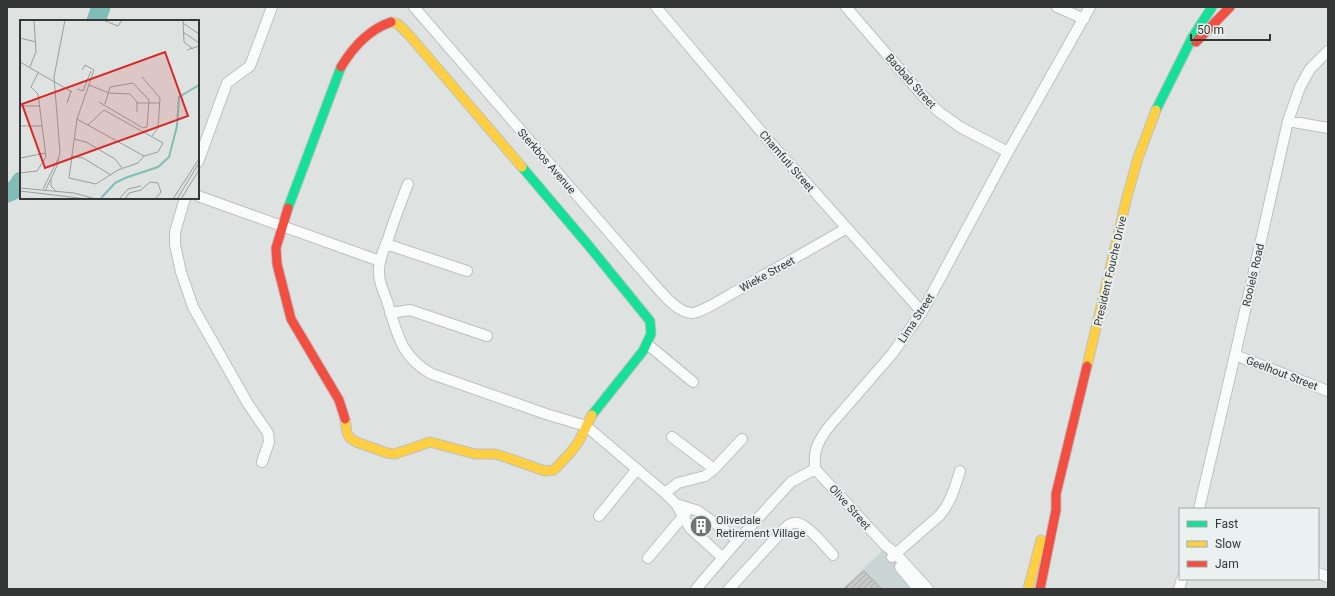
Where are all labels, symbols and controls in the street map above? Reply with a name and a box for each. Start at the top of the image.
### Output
scale bar [1191,16,1270,42]
inset map [20,20,199,199]
text: 50 m [1197,23,1224,37]
street label: Baobab Street [883,51,939,112]
street label: Sterkbos Avenue [515,126,579,197]
street label: Chamfuti Street [757,128,817,195]
street label: President Fouche Drive [1091,215,1130,327]
street label: Rooiels Road [1240,242,1267,308]
street label: Wieke Street [737,254,798,295]
street label: Lima Street [896,291,937,345]
street label: Geelhout Street [1244,354,1320,393]
street label: Olive Street [826,482,873,533]
legend [1179,508,1319,580]
building icon: Olivedale Retirement Village [688,513,714,539]
place label: Olivedale Retirement Village [716,514,805,540]
text: Fast [1215,517,1238,531]
text: Slow [1215,537,1241,551]
text: Jam [1215,557,1239,571]

